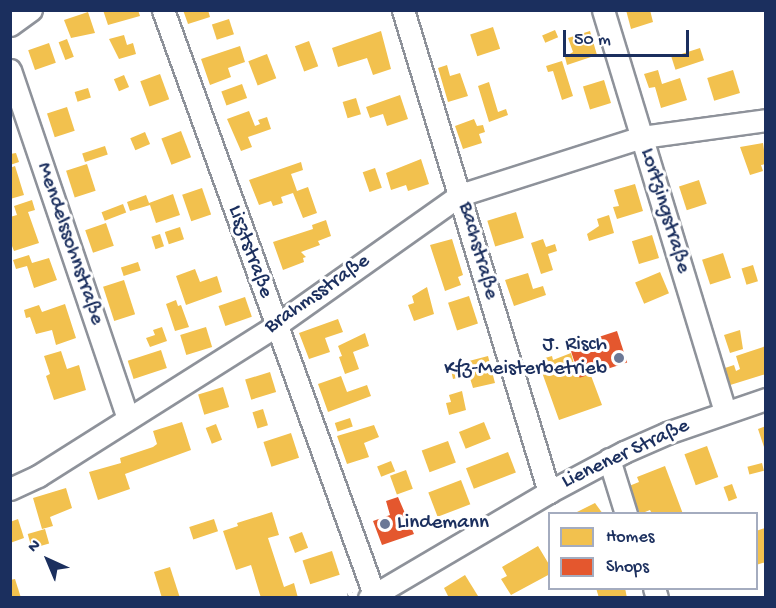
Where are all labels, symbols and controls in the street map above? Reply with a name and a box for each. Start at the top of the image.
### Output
scale bar [566,18,692,56]
text: 50 m [574,30,611,51]
street label: Lortzingstraße [633,145,695,277]
street label: Mendelssohnstraße [29,160,109,328]
street label: Bachstraße [451,200,503,302]
street label: Lisztstraße [221,202,277,302]
street label: Brahmsstraße [260,249,376,341]
place label: J. Risch Kfz-Meisterbetrieb [444,333,607,383]
marker: J. Risch Kfz-Meisterbetrieb [612,351,626,365]
street label: Lienener Straße [558,414,694,496]
place label: Lindemann [397,511,489,537]
legend [548,512,758,590]
marker: Lindemann [378,517,392,531]
text: Homes [606,527,654,548]
north arrow [18,530,78,590]
text: N [25,536,46,557]
text: Shops [606,557,649,578]

